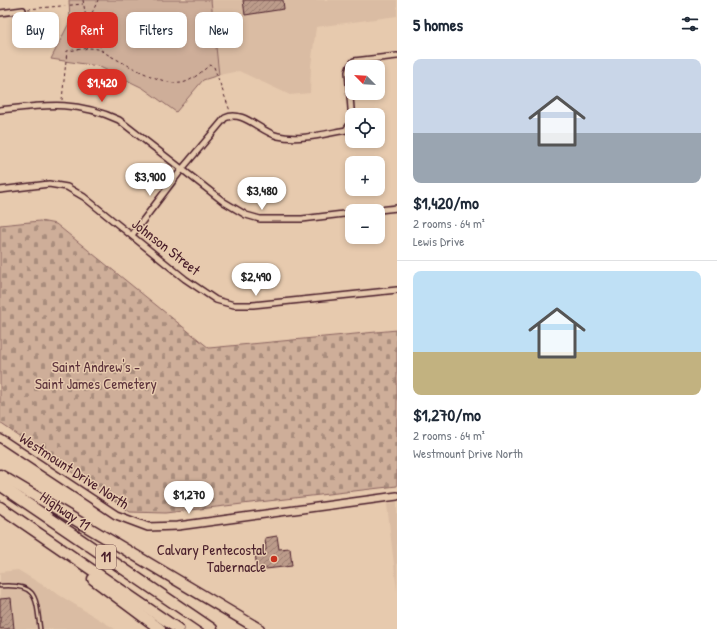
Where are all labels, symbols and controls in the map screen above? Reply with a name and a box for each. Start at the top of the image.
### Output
chip: Buy [12,12,59,48]
chip: Rent [67,12,118,48]
chip: Filters [126,12,187,48]
chip: New [195,12,243,48]
text: 5 homes [413,13,463,36]
icon: filters [679,13,701,35]
north arrow [345,60,385,100]
map controls [345,60,385,244]
pin: $1,420 [69,69,135,103]
text: $1,420 [87,73,117,91]
icon: home [521,85,593,157]
button: locate [345,108,385,148]
button: + [345,156,385,196]
pin: $3,900 [117,163,183,197]
text: $3,900 [134,167,166,185]
pin: $3,480 [229,177,295,211]
text: $3,480 [246,181,278,199]
text: $1,420/mo [413,191,479,214]
button: − [345,204,385,244]
street label: Johnson Street [128,213,206,281]
text: 2 rooms · 64 m² [413,214,485,232]
text: Lewis Drive [413,232,464,250]
pin: $2,490 [223,263,289,297]
text: $2,490 [241,267,271,285]
icon: home [521,297,593,369]
park label: Saint Andrew's - Saint James Cemetery [35,356,157,394]
text: $1,270/mo [413,403,481,426]
text: 2 rooms · 64 m² [413,426,485,444]
street label: Westmount Drive North [15,427,133,514]
text: Westmount Drive North [413,444,523,462]
pin: $1,270 [156,481,222,515]
text: $1,270 [173,485,205,503]
street label: Highway 11 [36,486,95,535]
place label: Calvary Pentecostal Tabernacle [157,539,266,577]
road number: 11 [96,545,116,569]
marker: Calvary Pentecostal Tabernacle [269,554,279,564]

